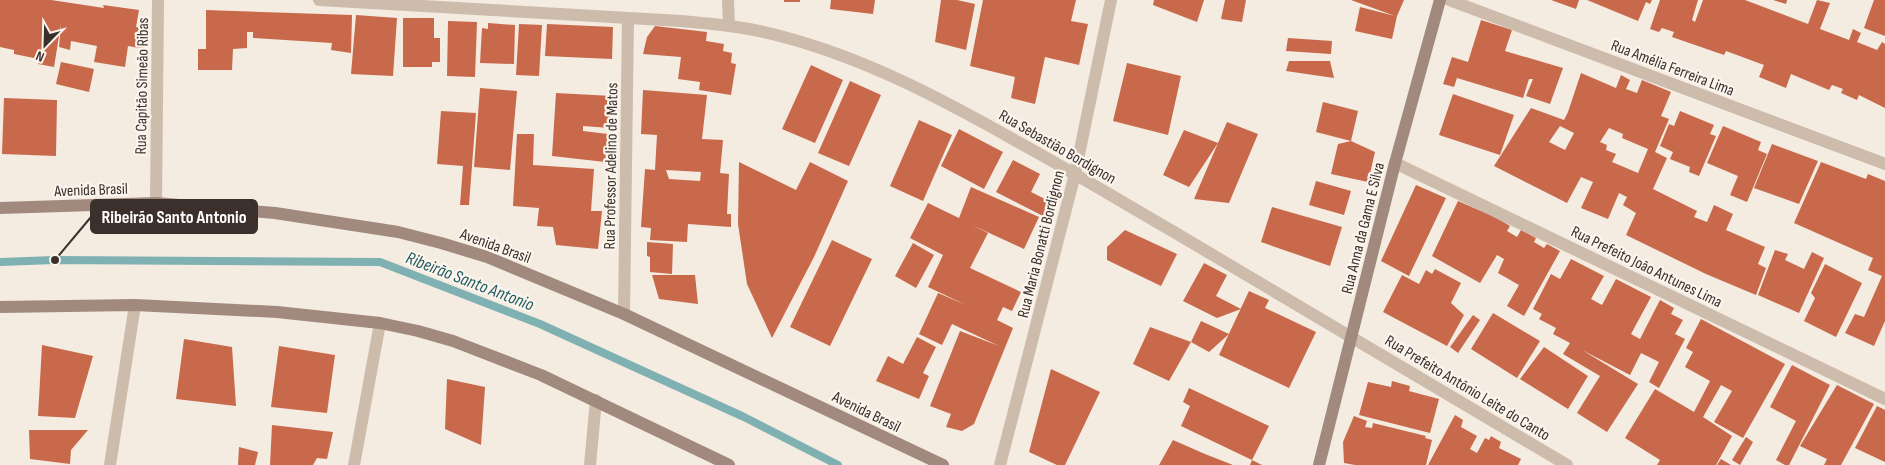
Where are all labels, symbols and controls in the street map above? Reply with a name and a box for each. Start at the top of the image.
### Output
street label: Rua Capitão Simeão Ribas [132,17,153,155]
north arrow [20,20,70,70]
street label: Rua Amélia Ferreira Lima [1608,36,1737,101]
text: N [33,47,47,66]
street label: Rua Professor Adelino de Matos [601,82,622,250]
street label: Rua Sebastião Bordignon [995,106,1119,189]
street label: Rua Anna da Gama E Silva [1338,161,1389,296]
street label: Rua Maria Bonatti Bordignon [1014,169,1069,320]
street label: Avenida Brasil [53,180,128,201]
callout: Ribeirão Santo Antonio [91,200,257,233]
text: Ribeirão Santo Antonio [101,207,247,228]
street label: Rua Prefeito João Antunes Lima [1568,222,1725,312]
street label: Avenida Brasil [457,225,533,268]
water label: Ribeirão Santo Antonio [403,247,537,316]
street label: Rua Prefeito Antônio Leite do Canto [1381,331,1553,445]
street label: Avenida Brasil [828,387,904,437]

